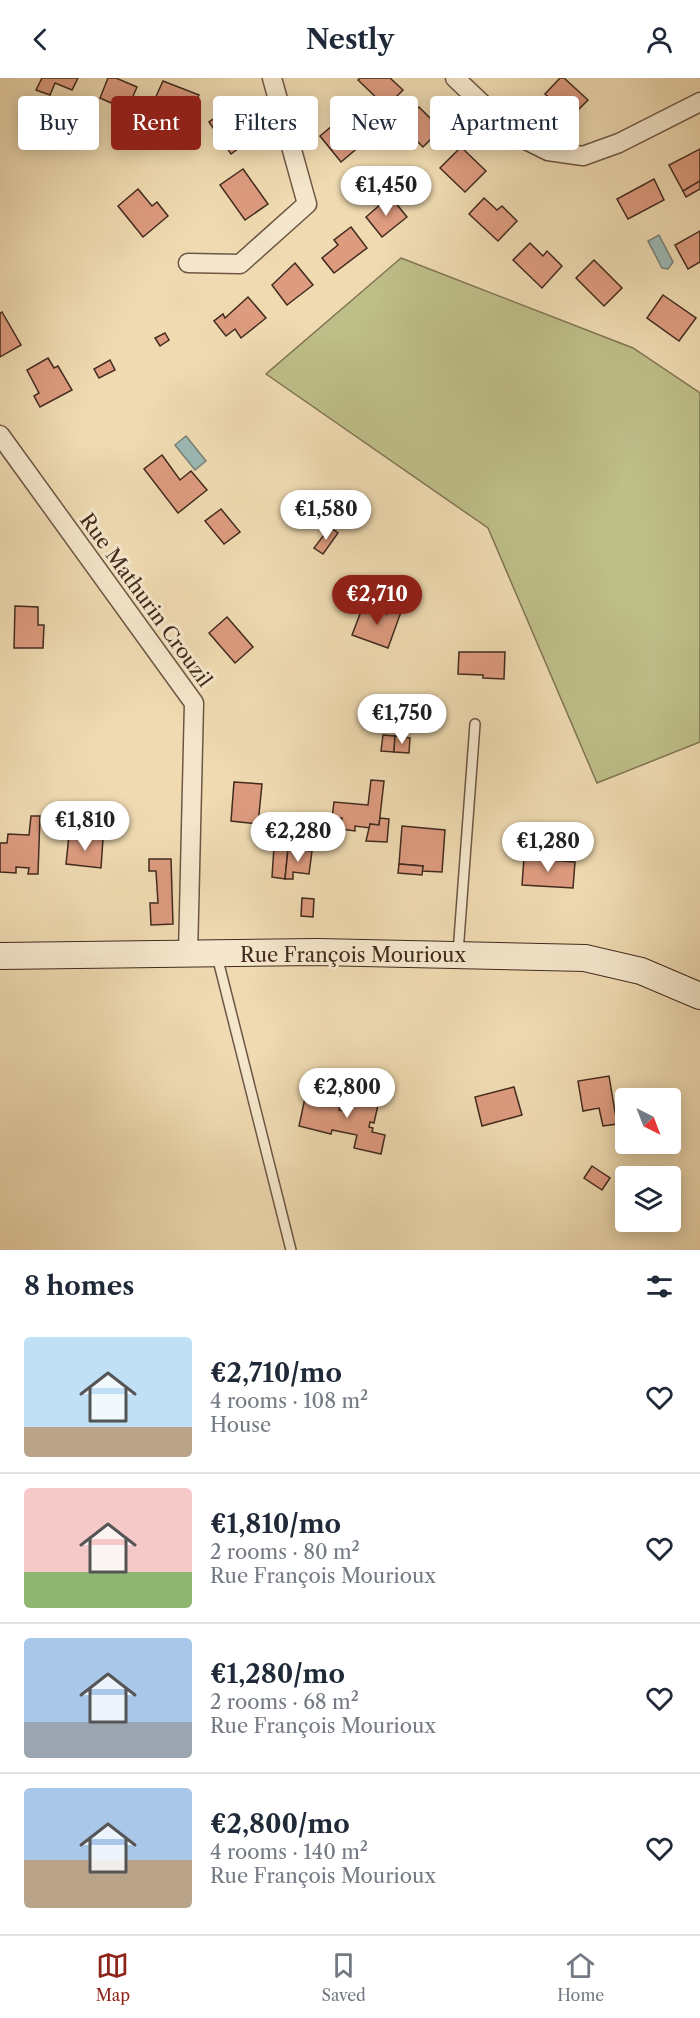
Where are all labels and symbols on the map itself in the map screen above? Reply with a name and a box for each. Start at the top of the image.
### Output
pin: €1,450 [337,166,435,217]
pin: €1,580 [277,490,375,541]
street label: Rue Mathurin Crouzil [75,508,217,692]
pin: €2,710 [328,575,426,626]
pin: €1,750 [353,694,451,745]
pin: €1,810 [36,801,134,852]
pin: €2,280 [249,812,347,863]
pin: €1,280 [499,822,597,873]
street label: Rue François Mourioux [240,943,466,967]
pin: €2,800 [298,1068,396,1119]
north arrow [615,1088,681,1154]

